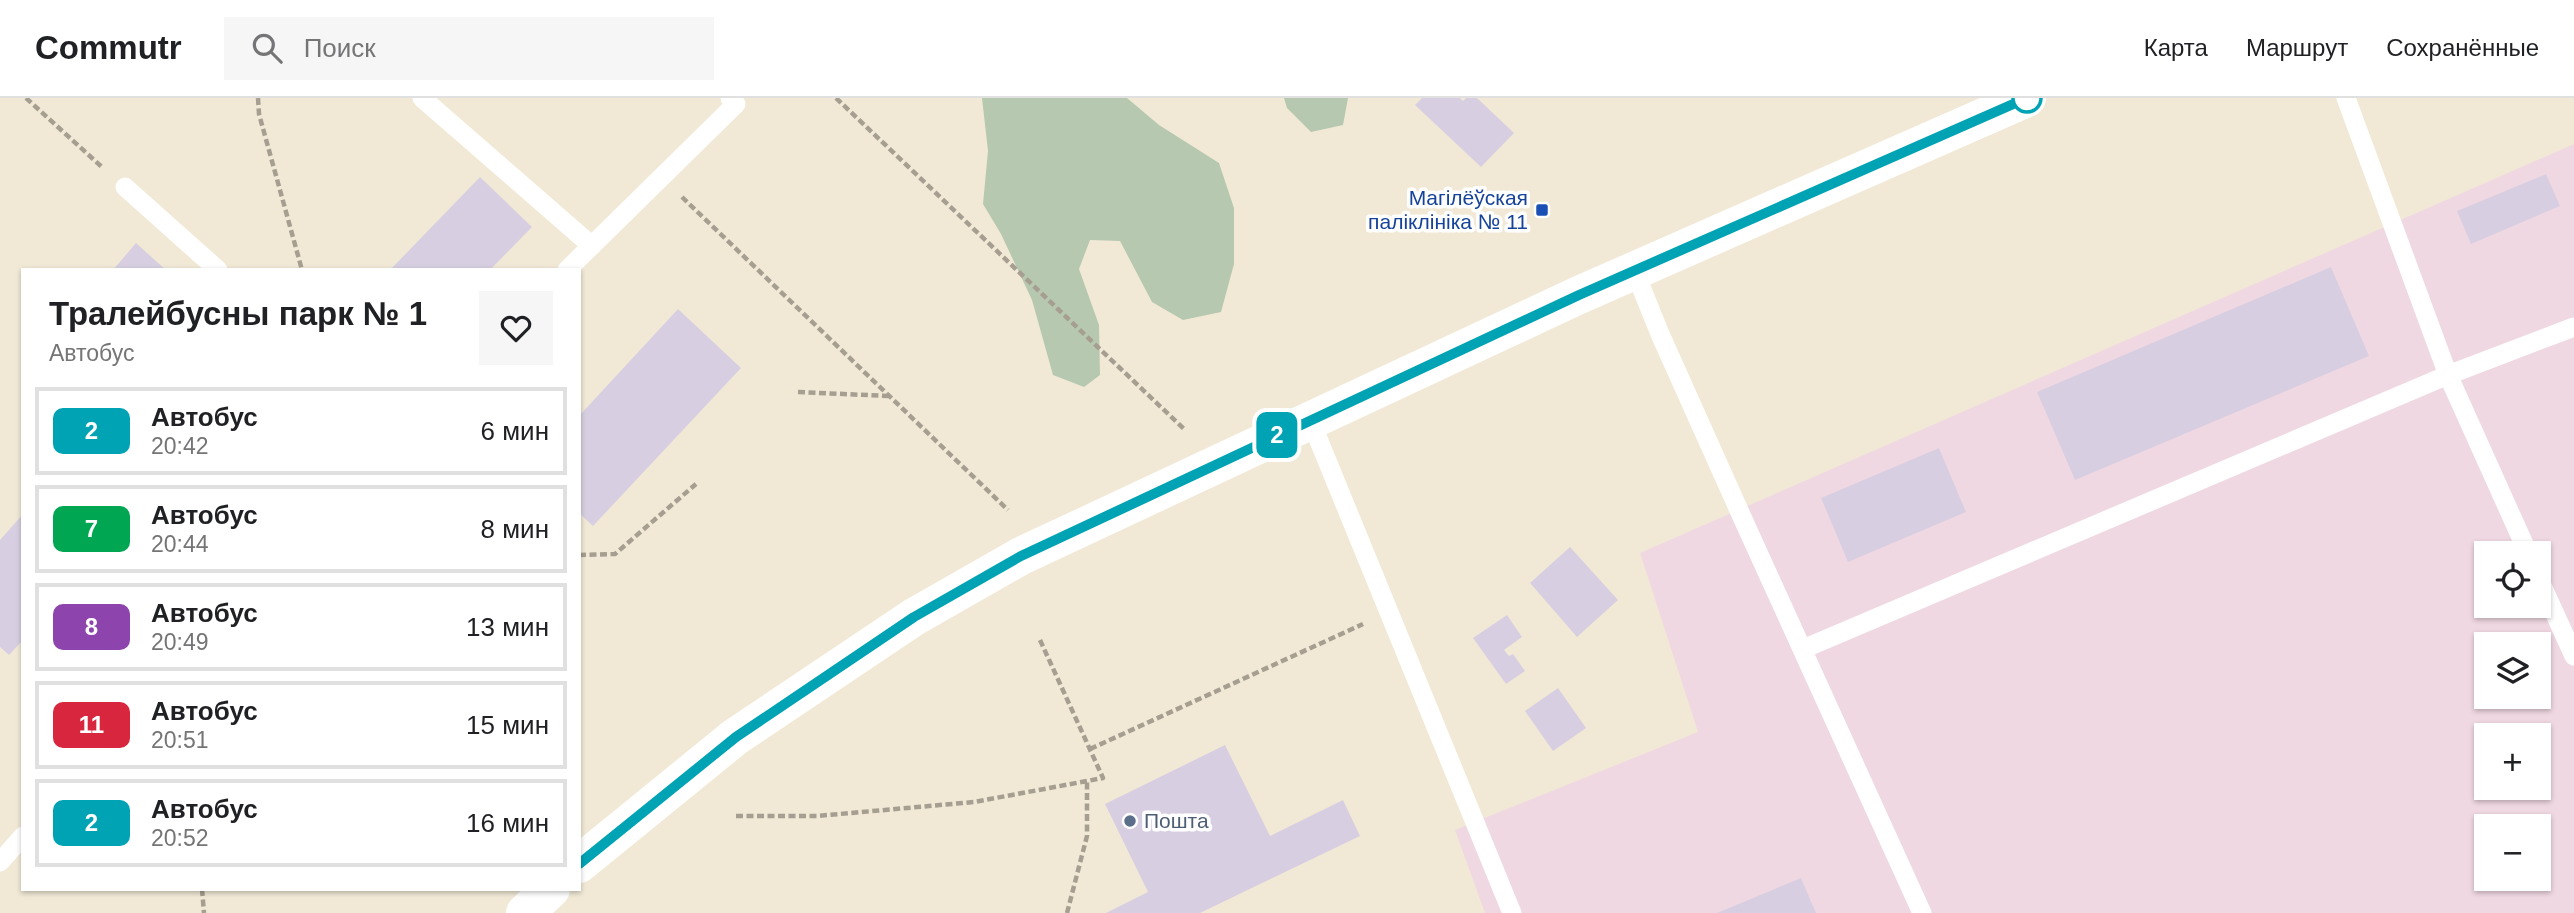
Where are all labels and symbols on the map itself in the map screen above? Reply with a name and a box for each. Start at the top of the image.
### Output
unlabelled marker [2012,83,2042,113]
place label: Магілёўская паліклініка № 11 [1368,186,1528,233]
marker: Магілёўская паліклініка № 11 [1534,202,1550,218]
line badge: 2 [1254,412,1300,458]
place label: Пошта [1144,809,1209,832]
marker: Пошта [1122,813,1138,829]

